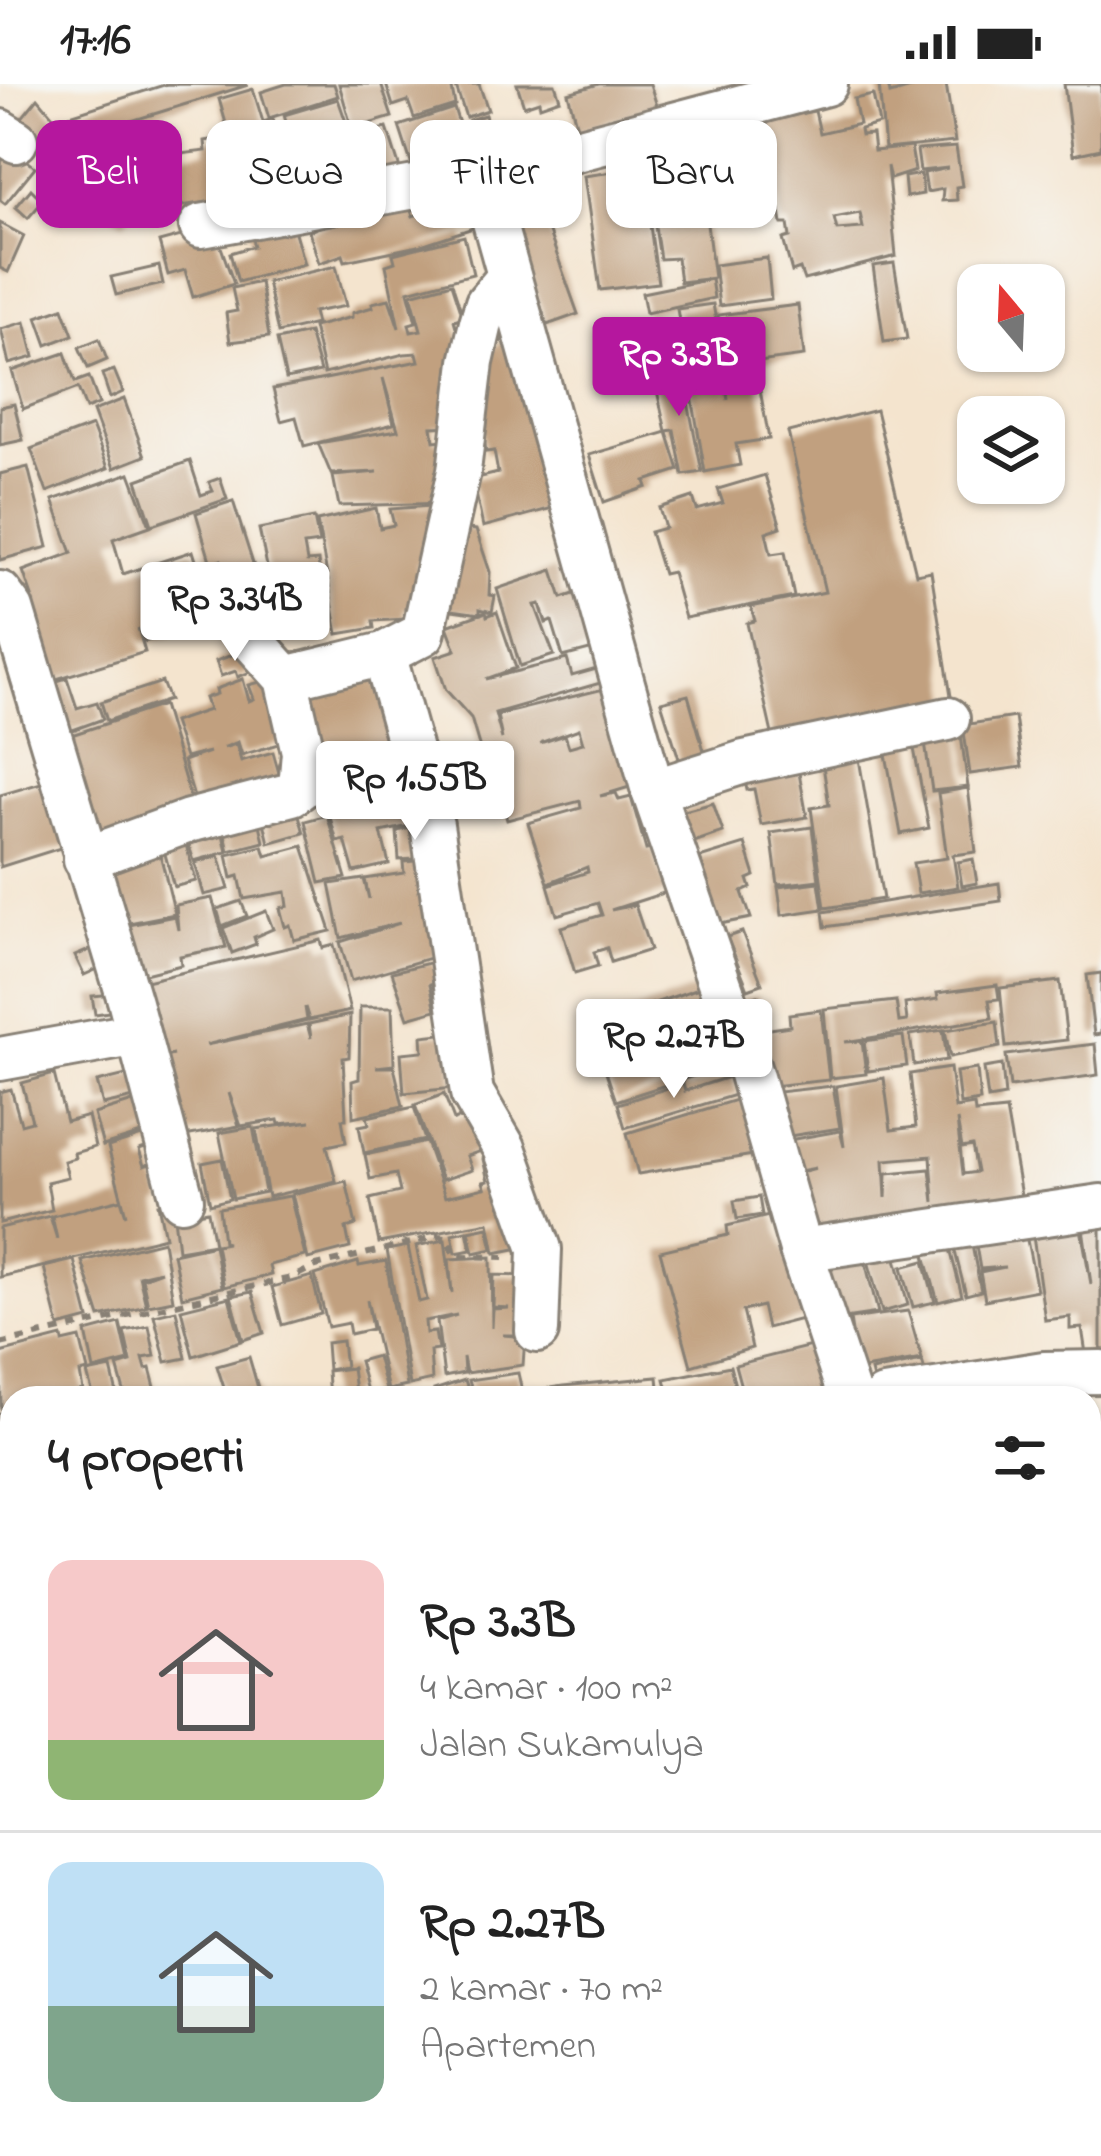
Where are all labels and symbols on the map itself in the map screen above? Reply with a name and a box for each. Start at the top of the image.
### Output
north arrow [957,264,1065,372]
pin: Rp 3.3B [568,317,790,419]
pin: Rp 3.34B [111,562,359,664]
pin: Rp 1.55B [291,741,539,843]
pin: Rp 2.27B [550,999,798,1101]

